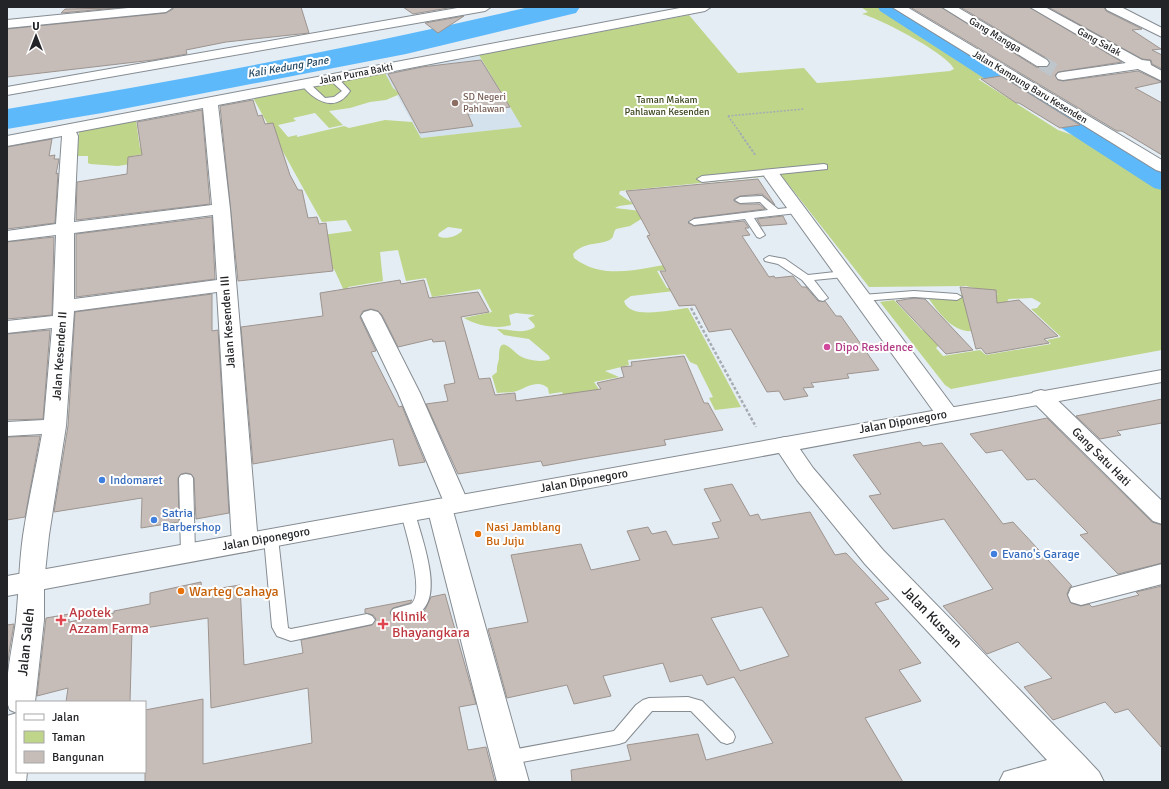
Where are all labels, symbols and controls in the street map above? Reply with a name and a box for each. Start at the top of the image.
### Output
street label: Gang Mangga [967,15,1023,55]
north arrow [16,16,56,56]
text: U [32,20,40,33]
street label: Gang Salak [1075,25,1123,59]
street label: Jalan Kampung Baru Kesenden [971,48,1089,126]
water label: Kali Kedung Pane [247,53,330,80]
street label: Jalan Purna Bakti [318,61,394,87]
place label: SD Negeri Pahlawan [463,91,506,115]
park label: Taman Makam Pahlawan Kesenden [624,94,710,118]
marker: SD Negeri Pahlawan [450,98,460,108]
street label: Jalan Kesenden III [217,275,239,369]
street label: Jalan Kesenden II [49,311,71,401]
place label: Dipo Residence [835,340,913,355]
marker: Dipo Residence [822,342,832,352]
street label: Jalan Diponegoro [858,407,948,437]
street label: Gang Satu Hati [1068,424,1134,490]
street label: Jalan Diponegoro [539,466,629,496]
place label: Indomaret [110,473,163,488]
marker: Indomaret [97,475,107,485]
place label: Satria Barbershop [162,506,221,535]
marker: Satria Barbershop [149,515,159,525]
place label: Nasi Jamblang Bu Juju [486,520,561,549]
street label: Jalan Diponegoro [221,524,311,554]
marker: Nasi Jamblang Bu Juju [473,529,483,539]
place label: Evano's Garage [1002,547,1080,562]
marker: Evano's Garage [989,549,999,559]
place label: Warteg Cahaya [189,583,279,600]
street label: Jalan Kusnan [898,583,966,651]
marker: Warteg Cahaya [176,586,186,596]
place label: Apotek Azzam Farma [69,604,149,637]
street label: Jalan Saleh [14,607,38,677]
place label: Klinik Bhayangkara [392,608,470,641]
marker: Apotek Azzam Farma [56,615,66,625]
marker: Klinik Bhayangkara [377,618,389,630]
legend [16,701,146,773]
text: Jalan [52,710,79,725]
text: Taman [52,730,85,745]
text: Bangunan [52,750,104,765]

